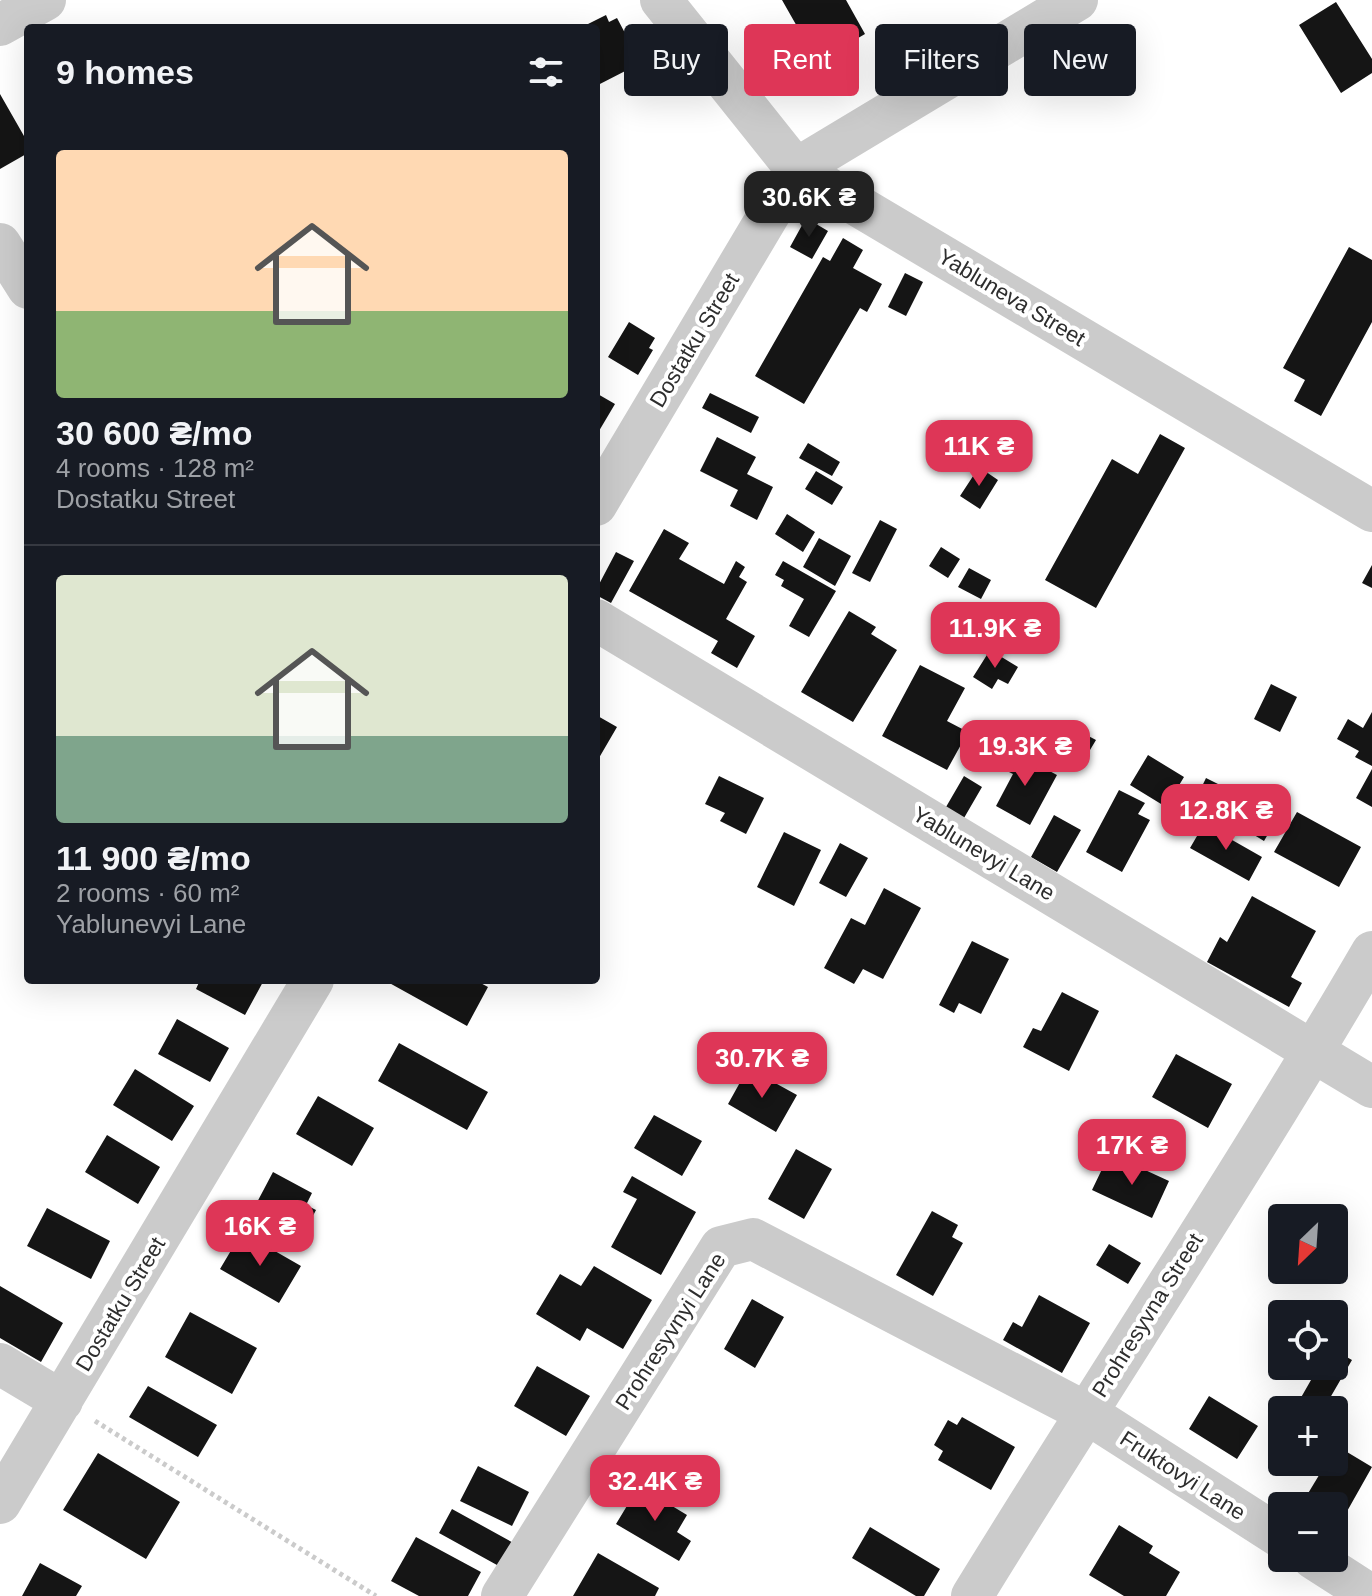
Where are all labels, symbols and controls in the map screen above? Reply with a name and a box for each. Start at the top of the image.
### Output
chip: Buy [624,24,728,96]
chip: Rent [744,24,859,96]
chip: Filters [875,24,1008,96]
chip: New [1024,24,1136,96]
icon: filters [524,50,568,94]
text: 9 homes [56,53,194,91]
pin: 30.6K ₴ [735,171,883,239]
text: 30.6K ₴ [762,182,856,212]
icon: home [240,202,384,346]
street label: Yabluneva Street [934,244,1090,351]
street label: Dostatku Street [645,269,744,412]
text: 30 600 ₴/mo [56,414,253,452]
pin: 11K ₴ [923,420,1035,488]
text: 11K ₴ [944,431,1014,461]
text: 4 rooms · 128 m² [56,453,254,483]
text: Dostatku Street [56,484,235,514]
pin: 11.9K ₴ [921,602,1069,670]
text: 11.9K ₴ [949,613,1041,643]
icon: home [240,627,384,771]
pin: 19.3K ₴ [951,720,1099,788]
text: 19.3K ₴ [978,731,1072,761]
pin: 12.8K ₴ [1152,784,1300,852]
text: 12.8K ₴ [1179,795,1273,825]
street label: Yablunevyi Lane [908,801,1059,906]
text: 11 900 ₴/mo [56,839,251,877]
text: 2 rooms · 60 m² [56,878,240,908]
text: Yablunevyi Lane [56,909,246,939]
pin: 30.7K ₴ [688,1032,836,1100]
text: 30.7K ₴ [715,1043,809,1073]
pin: 17K ₴ [1076,1119,1188,1187]
text: 17K ₴ [1096,1130,1168,1160]
pin: 16K ₴ [204,1200,316,1268]
north arrow [1268,1204,1348,1284]
map controls [1268,1204,1348,1572]
text: 16K ₴ [224,1211,296,1241]
street label: Prohresyvna Street [1087,1229,1208,1402]
street label: Dostatku Street [71,1233,170,1376]
street label: Prohresyvnyi Lane [610,1248,731,1414]
button: locate [1268,1300,1348,1380]
button: + [1268,1396,1348,1476]
street label: Fruktovyi Lane [1115,1426,1250,1525]
pin: 32.4K ₴ [581,1455,729,1523]
text: 32.4K ₴ [608,1466,702,1496]
button: − [1268,1492,1348,1572]

